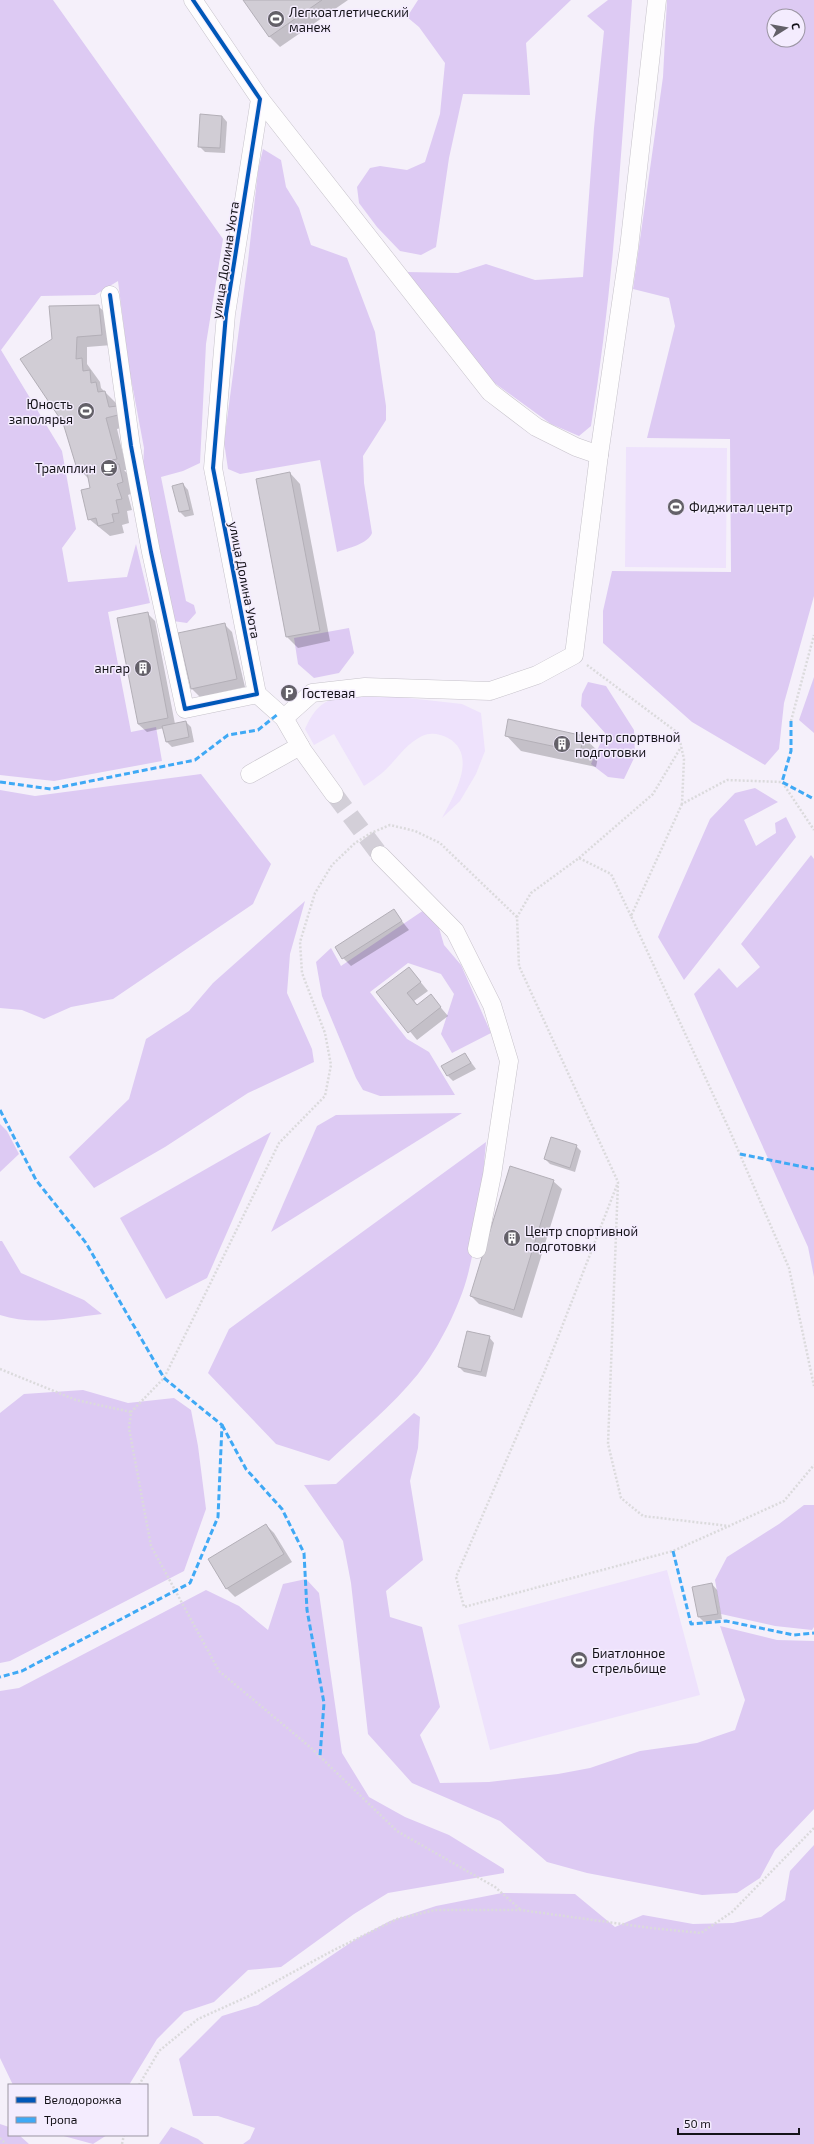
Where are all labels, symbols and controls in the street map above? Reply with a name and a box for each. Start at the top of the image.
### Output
place label: Легкоатлетический манеж [289,4,409,35]
north arrow [766,8,806,48]
sports icon: Легкоатлетический манеж [266,9,286,29]
text: С [789,22,803,31]
street label: улица Долина Уюта [208,200,242,320]
place label: Юность заполярья [9,396,73,427]
sports icon: Юность заполярья [76,401,96,421]
cafe icon: Трамплин [99,458,119,478]
place label: Трамплин [35,460,96,476]
sports icon: Фиджитал центр [666,497,686,517]
place label: Фиджитал центр [689,499,793,515]
street label: улица Долина Уюта [226,520,264,640]
building icon: ангар [133,658,153,678]
place label: ангар [94,660,130,676]
parking icon: Гостевая [279,683,299,703]
place label: Гостевая [302,685,355,701]
place label: Центр спортвной подготовки [575,729,680,760]
building icon: Центр спортвной подготовки [552,734,572,754]
place label: Центр спортивной подготовки [525,1223,638,1254]
building icon: Центр спортивной подготовки [502,1228,522,1248]
place label: Биатлонное стрельбище [592,1645,666,1676]
sports icon: Биатлонное стрельбище [569,1650,589,1670]
legend [8,2084,148,2136]
text: Велодорожка [44,2092,122,2106]
scale bar [678,2110,799,2136]
text: Тропа [44,2112,77,2126]
text: 50 m [684,2116,711,2130]

